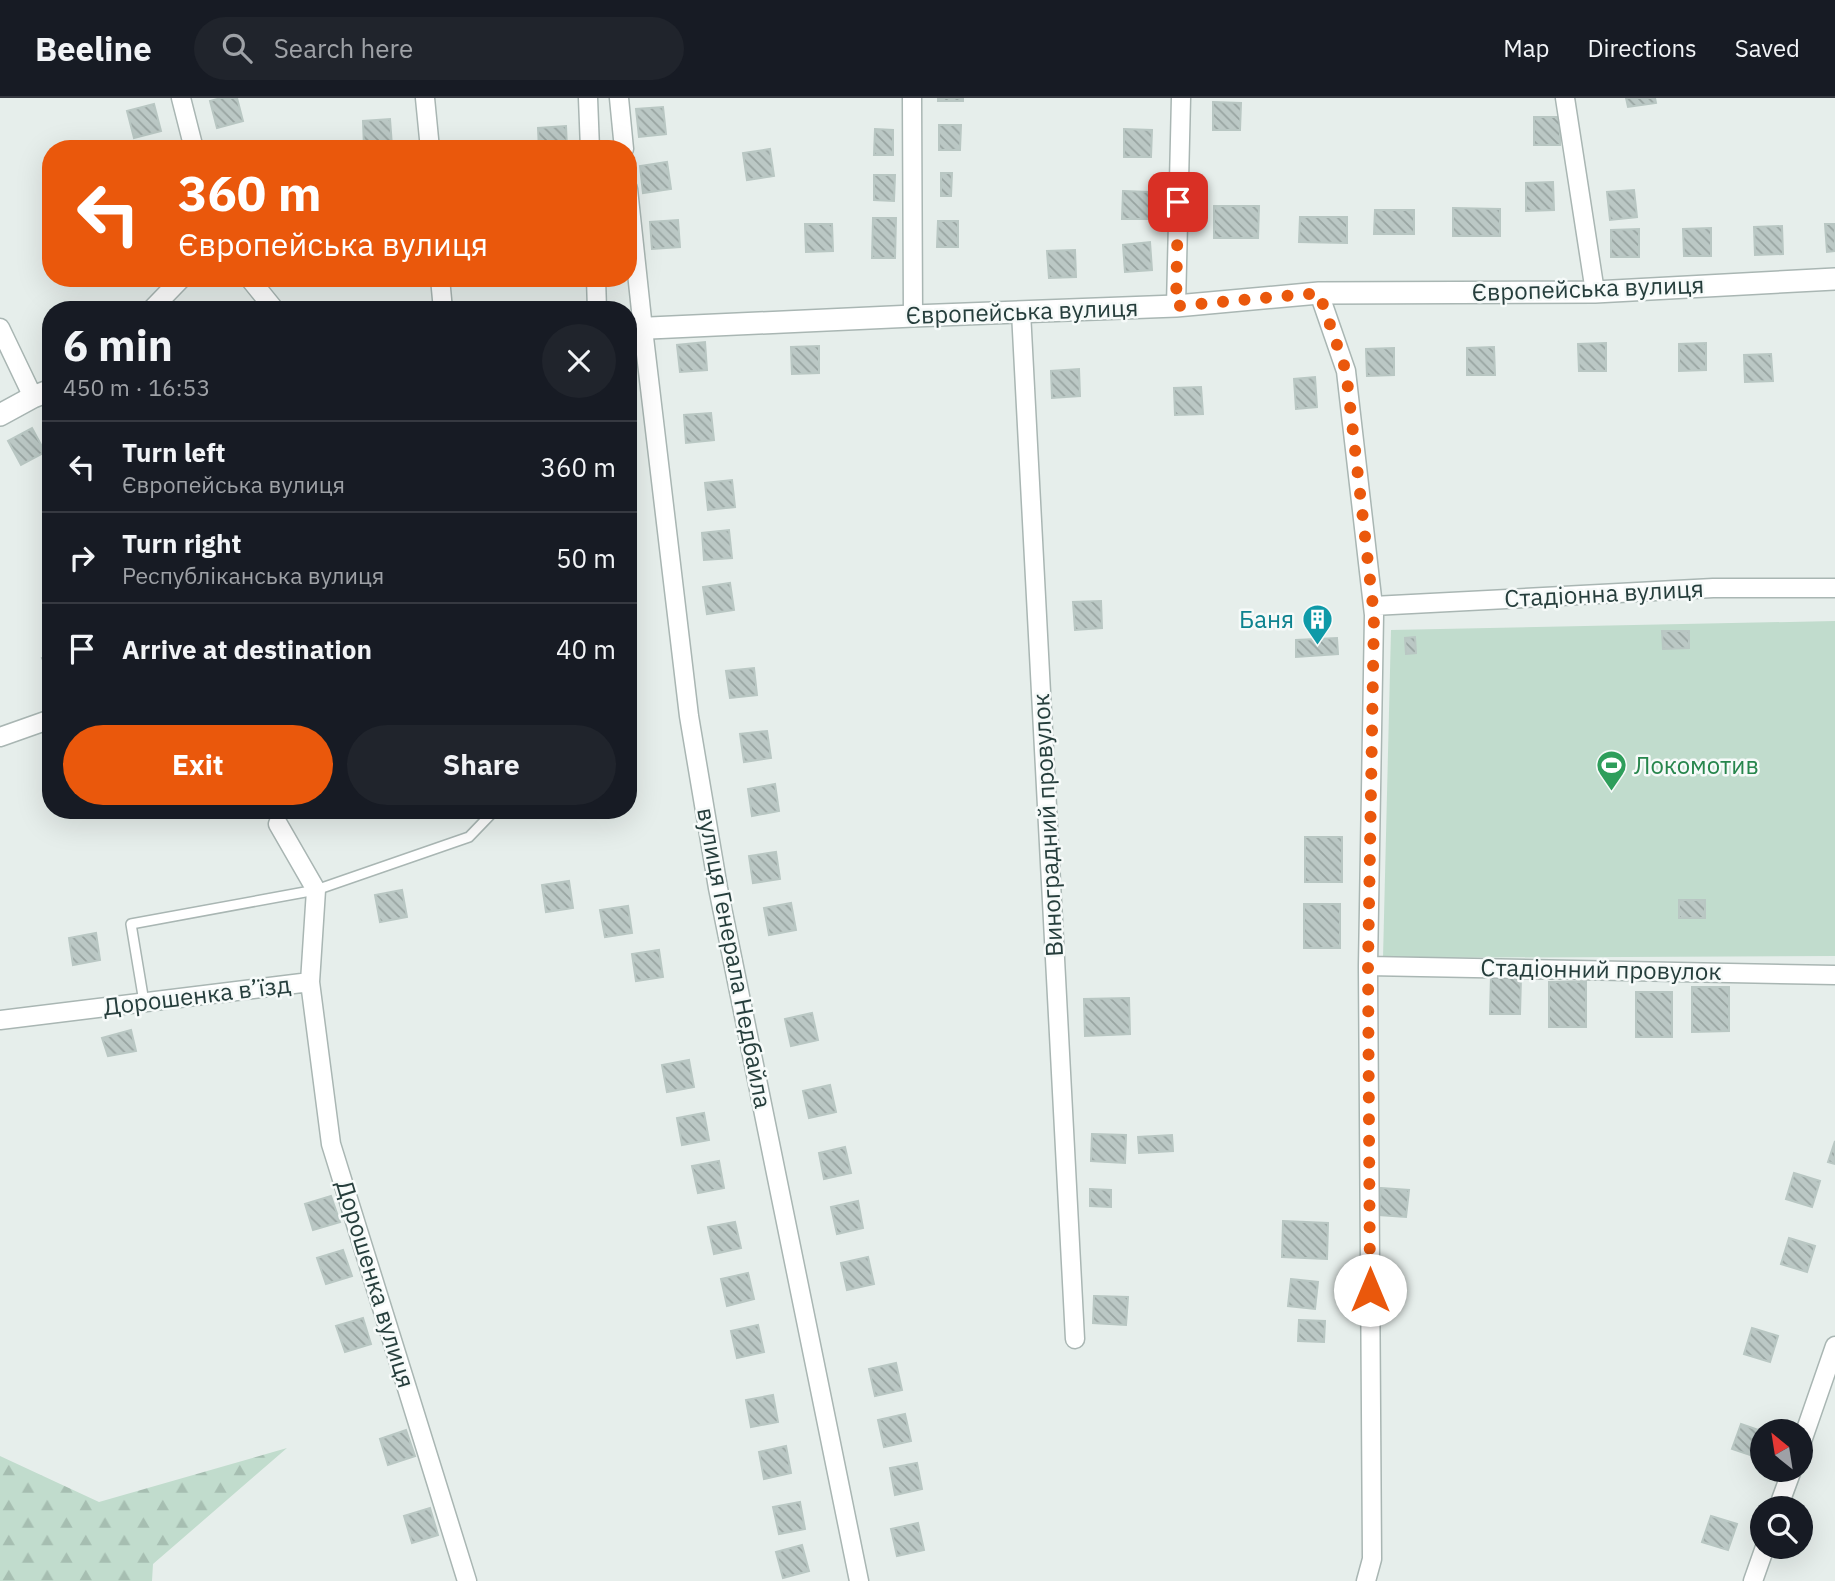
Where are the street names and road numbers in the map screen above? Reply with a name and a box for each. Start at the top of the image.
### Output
street label: Європейська вулиця [1471,268,1705,308]
street label: Європейська вулиця [905,291,1139,331]
street label: Стадіонна вулиця [1504,572,1704,614]
street label: Виноградний провулок [1024,693,1070,957]
street label: вулиця Генерала Недбайла [690,805,780,1111]
street label: Стадіонний провулок [1480,951,1722,987]
street label: Дорошенка в’їзд [101,968,293,1022]
street label: Дорошенка вулиця [329,1176,423,1392]

